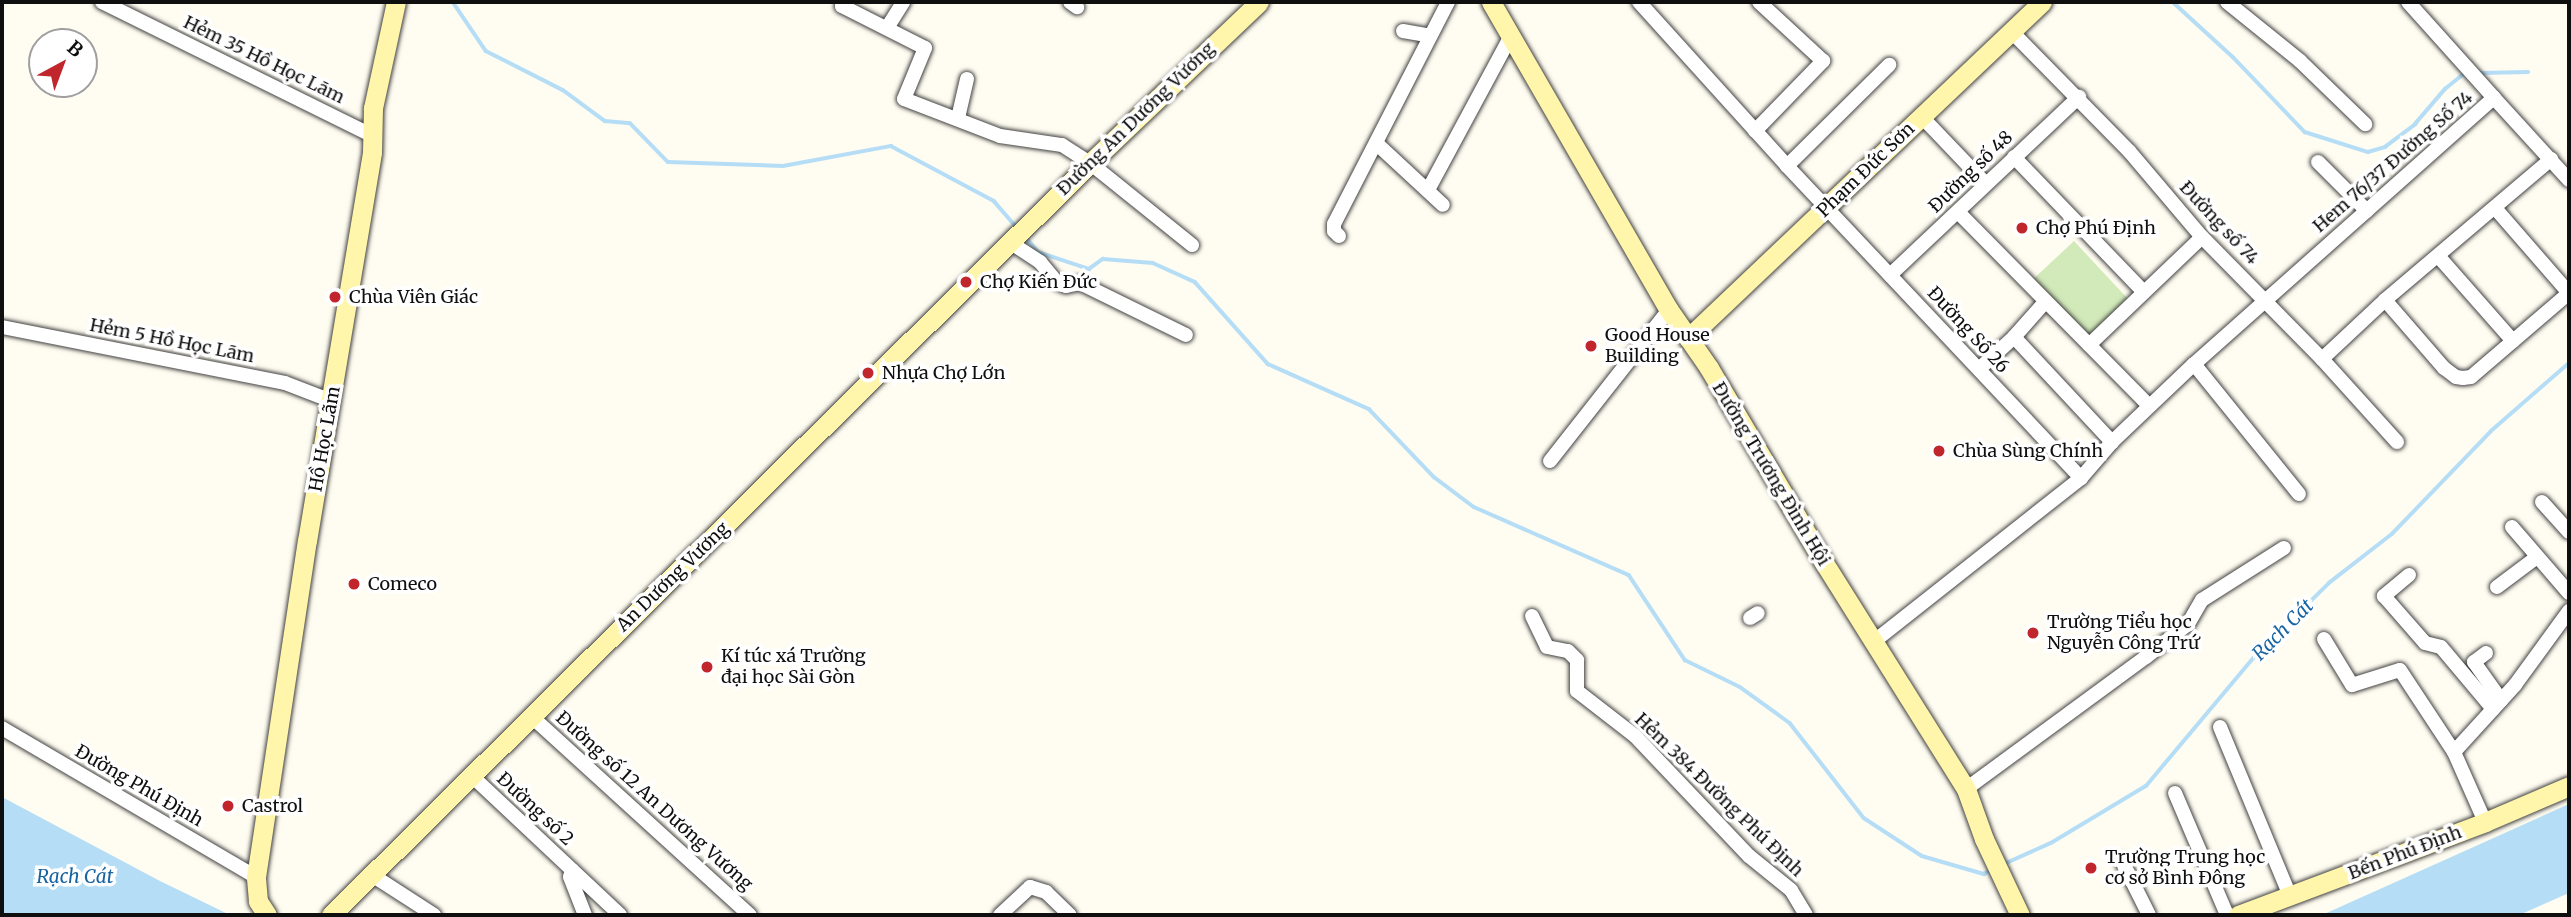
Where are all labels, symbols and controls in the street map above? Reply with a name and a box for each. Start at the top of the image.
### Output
street label: Hẻm 35 Hồ Học Lãm [180,12,348,108]
north arrow [28,28,98,98]
text: B [63,35,88,62]
street label: Đường An Dương Vương [1053,38,1219,200]
street label: Hem 76/37 Đường Số 74 [2309,87,2477,237]
street label: Phạm Đức Sơn [1813,118,1919,222]
street label: Đường số 48 [1925,127,2017,217]
street label: Đường số 74 [2175,177,2263,269]
place label: Chợ Phú Định [2036,217,2156,239]
marker: Chợ Phú Định [2014,220,2030,236]
place label: Chợ Kiến Đức [980,271,1097,293]
marker: Chợ Kiến Đức [958,274,974,290]
street label: Đường Số 26 [1923,283,2013,377]
place label: Chùa Viên Giác [349,286,478,308]
marker: Chùa Viên Giác [327,289,343,305]
street label: Hẻm 5 Hồ Học Lãm [88,314,256,368]
place label: Good House Building [1605,325,1710,368]
marker: Good House Building [1583,338,1599,354]
place label: Nhựa Chợ Lớn [882,362,1005,384]
marker: Nhựa Chợ Lớn [860,365,876,381]
street label: Đường Trương Đình Hội [1708,378,1834,570]
street label: Hồ Học Lãm [305,385,345,493]
place label: Chùa Sùng Chính [1953,440,2103,462]
marker: Chùa Sùng Chính [1931,443,1947,459]
street label: An Dương Vương [612,518,734,636]
place label: Comeco [368,573,437,595]
marker: Comeco [346,576,362,592]
water label: Rạch Cát [2248,595,2318,665]
place label: Trường Tiểu học Nguyễn Công Trứ [2047,612,2199,654]
marker: Trường Tiểu học Nguyễn Công Trứ [2025,625,2041,641]
place label: Kí túc xá Trường đại học Sài Gòn [721,646,866,688]
marker: Kí túc xá Trường đại học Sài Gòn [699,659,715,675]
street label: Đường số 12 An Dương Vương [551,707,757,895]
street label: Hẻm 384 Đường Phú Định [1630,709,1808,881]
street label: Đường Phú Định [71,741,207,831]
street label: Đường số 2 [492,768,578,850]
place label: Castrol [242,795,303,817]
marker: Castrol [220,798,236,814]
street label: Bến Phú Định [2345,821,2465,885]
place label: Trường Trung học cơ sở Bình Đông [2105,847,2265,890]
marker: Trường Trung học cơ sở Bình Đông [2083,860,2099,876]
water label: Rạch Cát [37,866,113,888]

